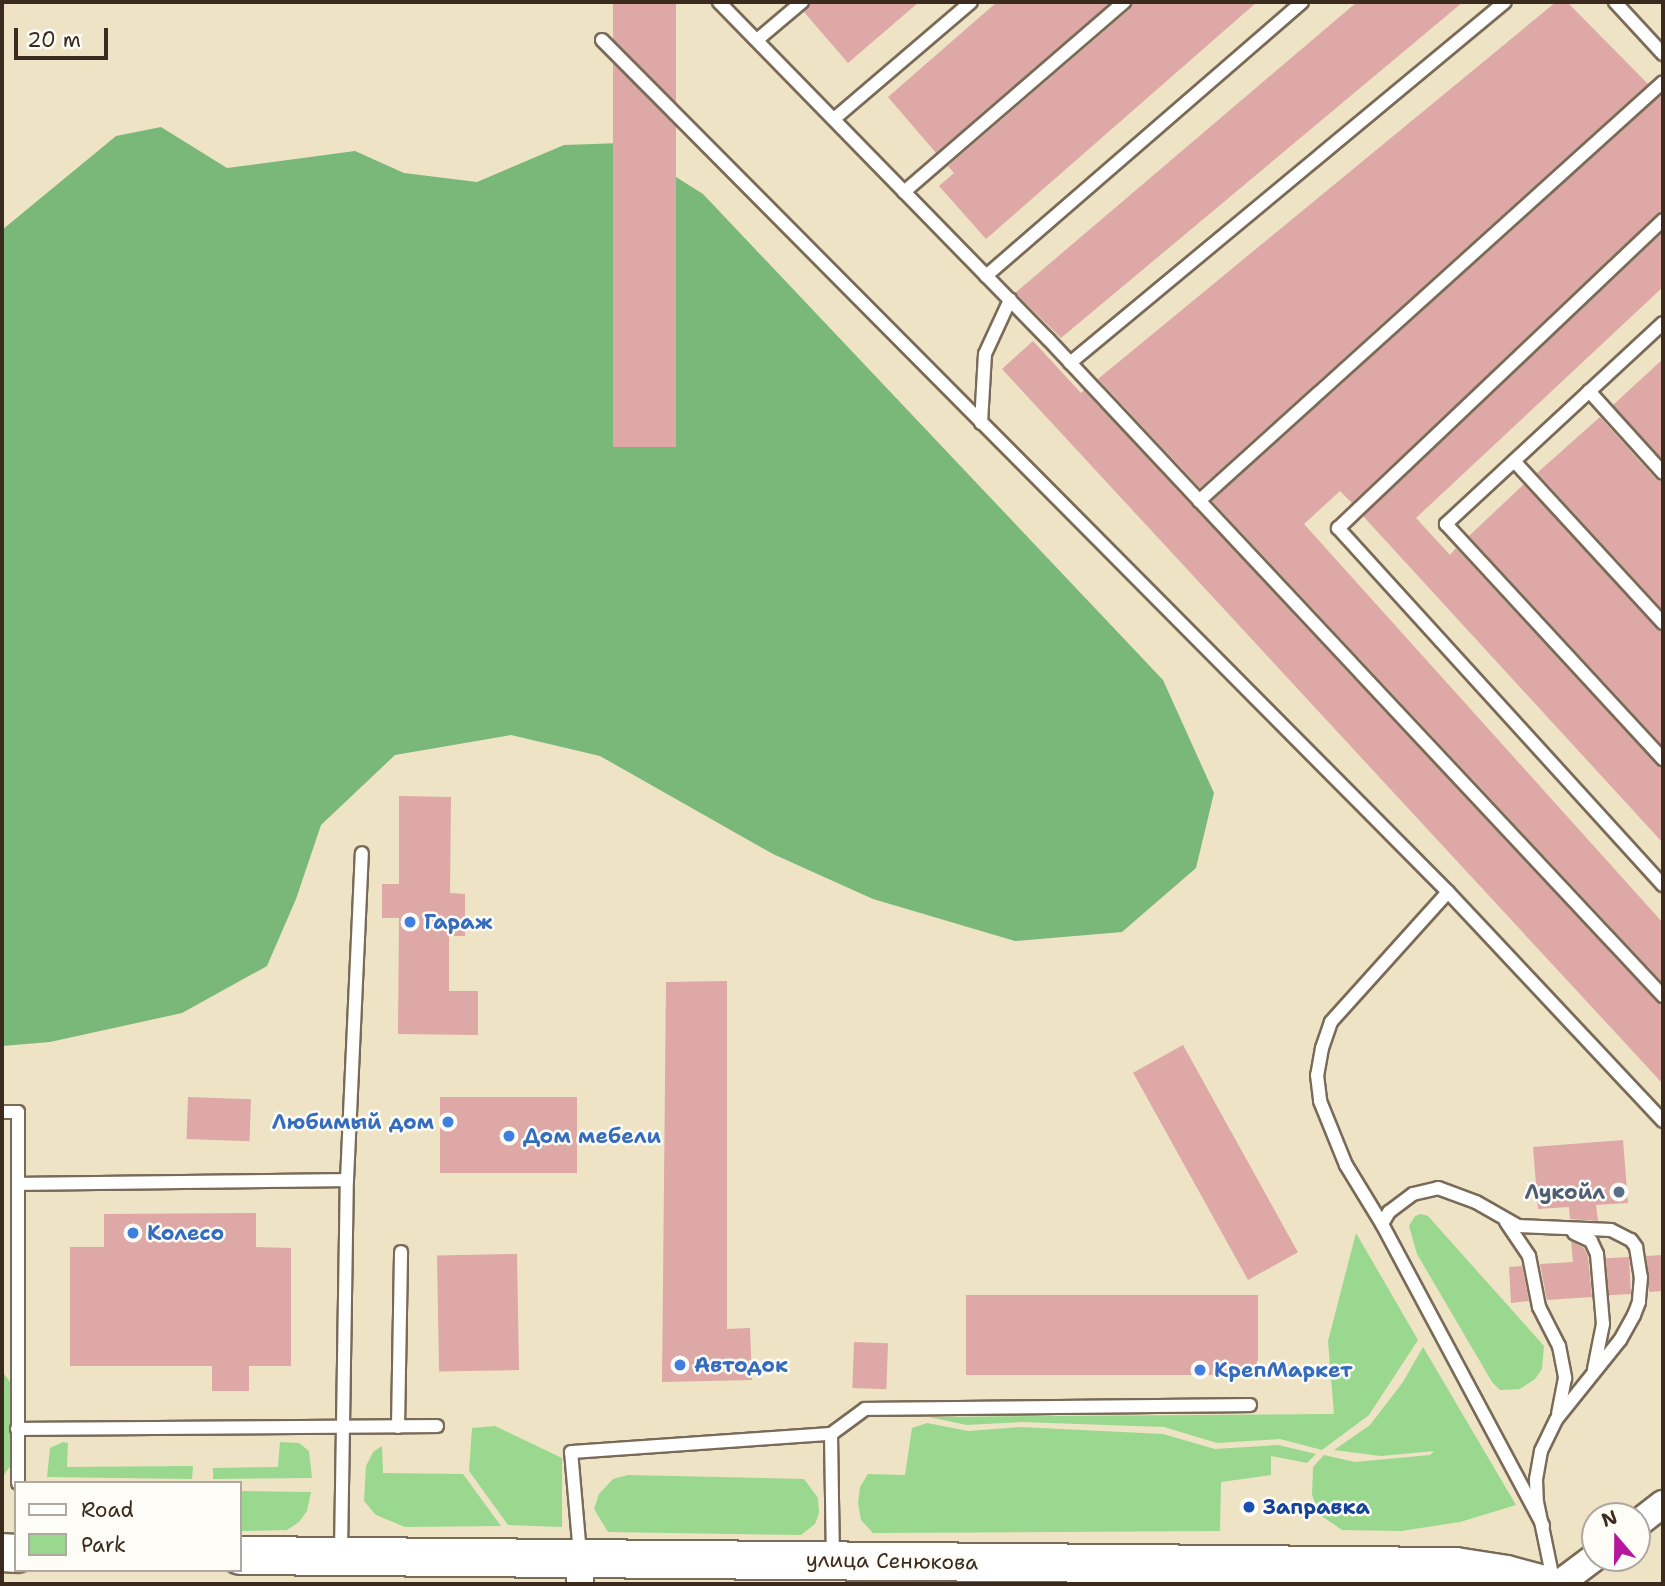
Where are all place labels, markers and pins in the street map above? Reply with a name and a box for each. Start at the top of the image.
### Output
place label: Гараж [424,909,493,935]
marker: Гараж [402,914,418,930]
place label: Любимый дом [272,1109,434,1135]
marker: Любимый дом [440,1114,456,1130]
place label: Дом мебели [523,1123,661,1149]
marker: Дом мебели [501,1128,517,1144]
place label: Лукойл [1524,1179,1605,1205]
marker: Лукойл [1611,1184,1627,1200]
place label: Колесо [147,1220,224,1246]
marker: Колесо [125,1225,141,1241]
place label: Автодок [694,1352,788,1378]
marker: Автодок [672,1357,688,1373]
place label: КрепМаркет [1214,1357,1353,1383]
marker: КрепМаркет [1192,1362,1208,1378]
place label: Заправка [1263,1494,1370,1520]
marker: Заправка [1241,1499,1257,1515]

